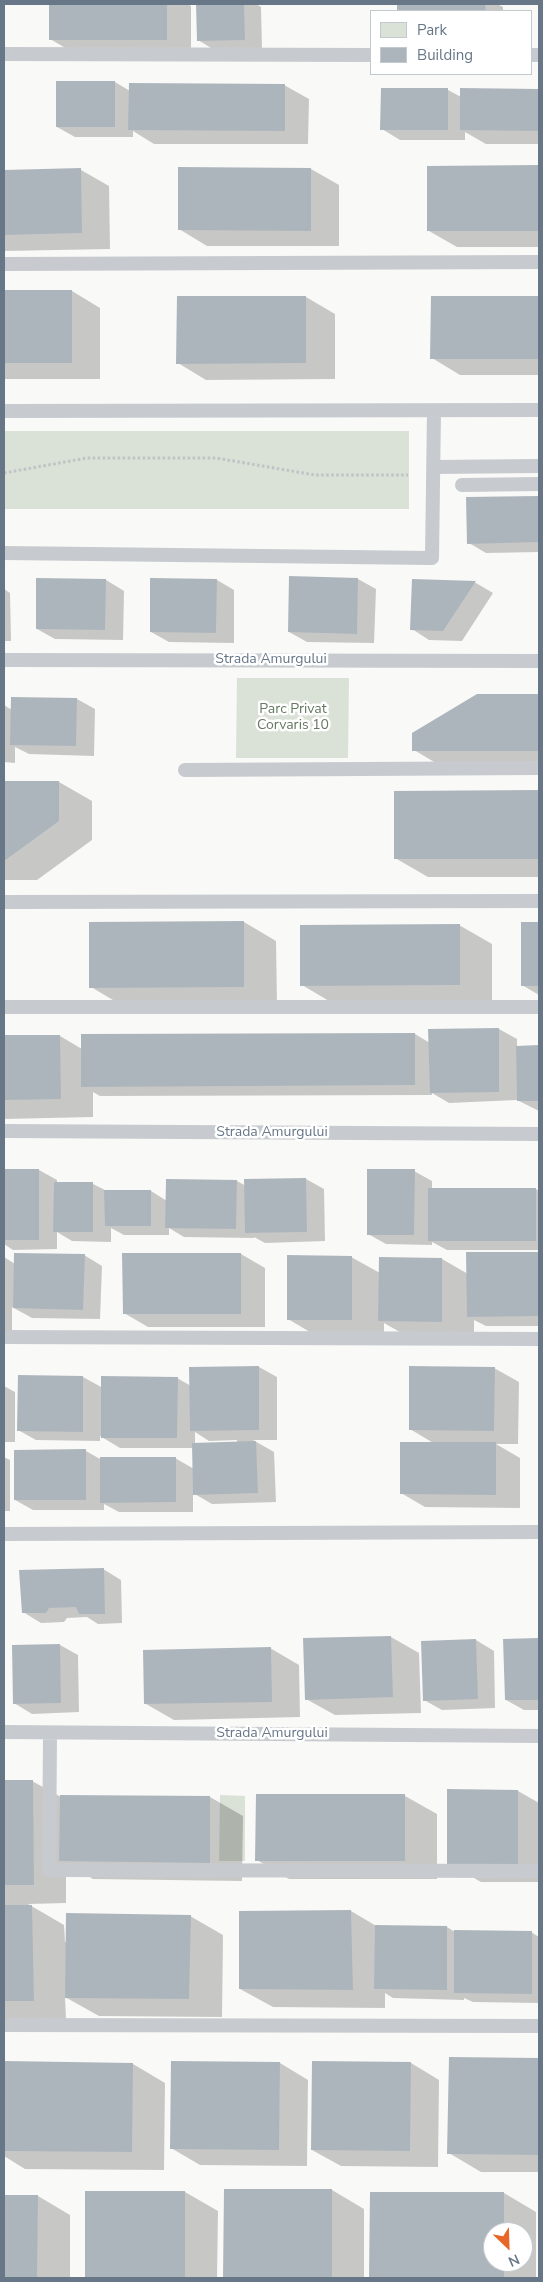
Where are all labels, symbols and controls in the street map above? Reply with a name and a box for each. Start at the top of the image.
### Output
legend [370,10,533,75]
text: Park [417,20,447,40]
text: Building [417,45,473,65]
street label: Strada Amurgului [215,652,327,668]
park label: Parc Privat Corvaris 10 [257,702,329,734]
street label: Strada Amurgului [216,1125,328,1141]
street label: Strada Amurgului [216,1726,328,1742]
north arrow [483,2222,533,2272]
text: N [505,2249,523,2271]

